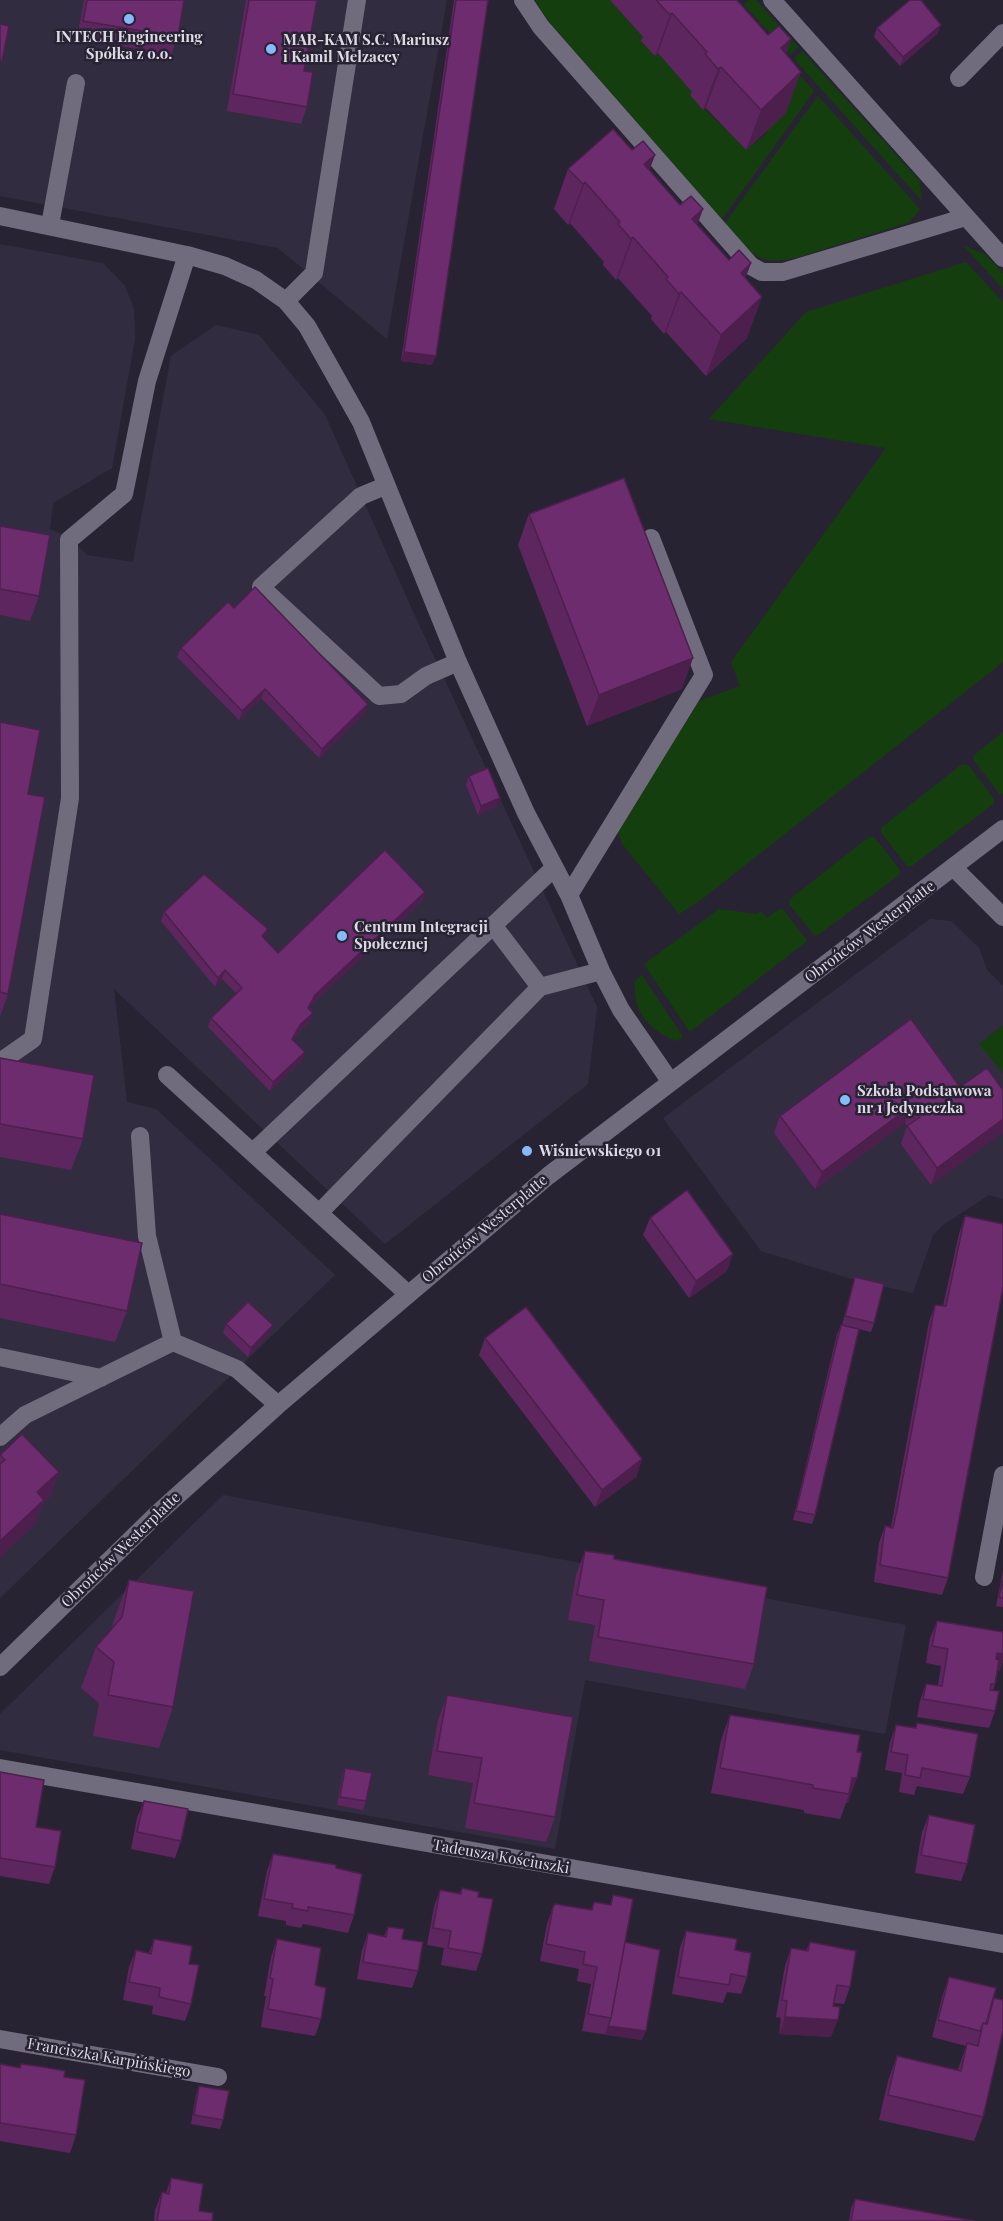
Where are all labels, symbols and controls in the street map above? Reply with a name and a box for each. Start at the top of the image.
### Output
marker: INTECH Engineering Spółka z o.o. [122,12,136,26]
place label: INTECH Engineering Spółka z o.o. [55,28,203,63]
place label: MAR-KAM S.C. Mariusz i Kamil Melzaccy [283,31,449,66]
marker: MAR-KAM S.C. Mariusz i Kamil Melzaccy [264,42,278,56]
street label: Obrońców Westerplatte [801,877,939,987]
place label: Centrum Integracji Społecznej [354,918,488,953]
marker: Centrum Integracji Społecznej [335,929,349,943]
place label: Szkoła Podstawowa nr 1 Jedyneczka [857,1082,991,1117]
marker: Szkoła Podstawowa nr 1 Jedyneczka [838,1093,852,1107]
place label: Wiśniewskiego 01 [539,1142,661,1160]
marker: Wiśniewskiego 01 [520,1144,534,1158]
street label: Obrońców Westerplatte [419,1171,551,1287]
street label: Obrońców Westerplatte [58,1489,184,1611]
street label: Tadeusza Kościuszki [431,1836,571,1878]
street label: Franciszka Karpińskiego [26,2035,192,2081]

